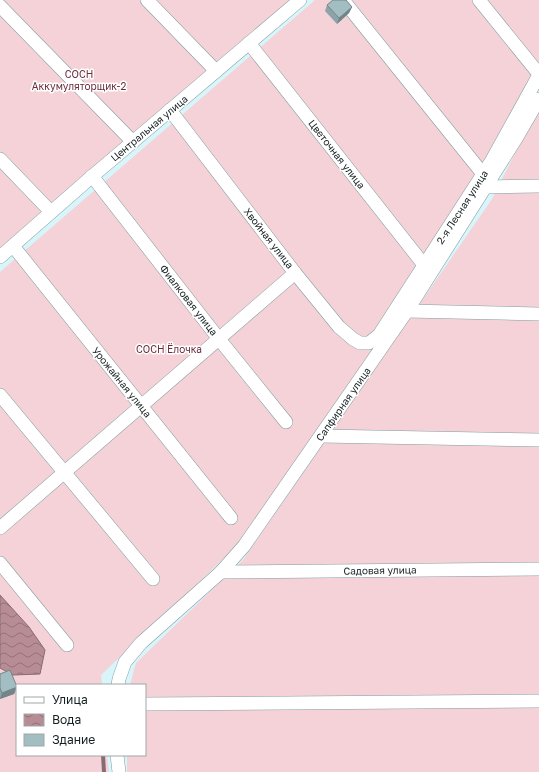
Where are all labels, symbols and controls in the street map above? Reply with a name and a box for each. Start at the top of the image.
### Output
park label: СОСН Аккумуляторщик-2 [32,68,126,92]
street label: Центральная улица [108,92,190,164]
street label: Цветочная улица [306,117,368,191]
street label: 2-я Лесная улица [434,168,490,246]
street label: Хвойная улица [242,205,296,271]
street label: Фиалковая улица [158,262,220,338]
park label: СОСН Ёлочка [136,342,202,355]
street label: Урожайная улица [90,344,154,420]
street label: Сапфирная улица [313,365,373,443]
street label: Садовая улица [343,563,417,577]
legend [16,684,146,756]
text: Улица [52,692,88,707]
text: Вода [52,712,81,727]
text: Здание [52,732,95,747]

